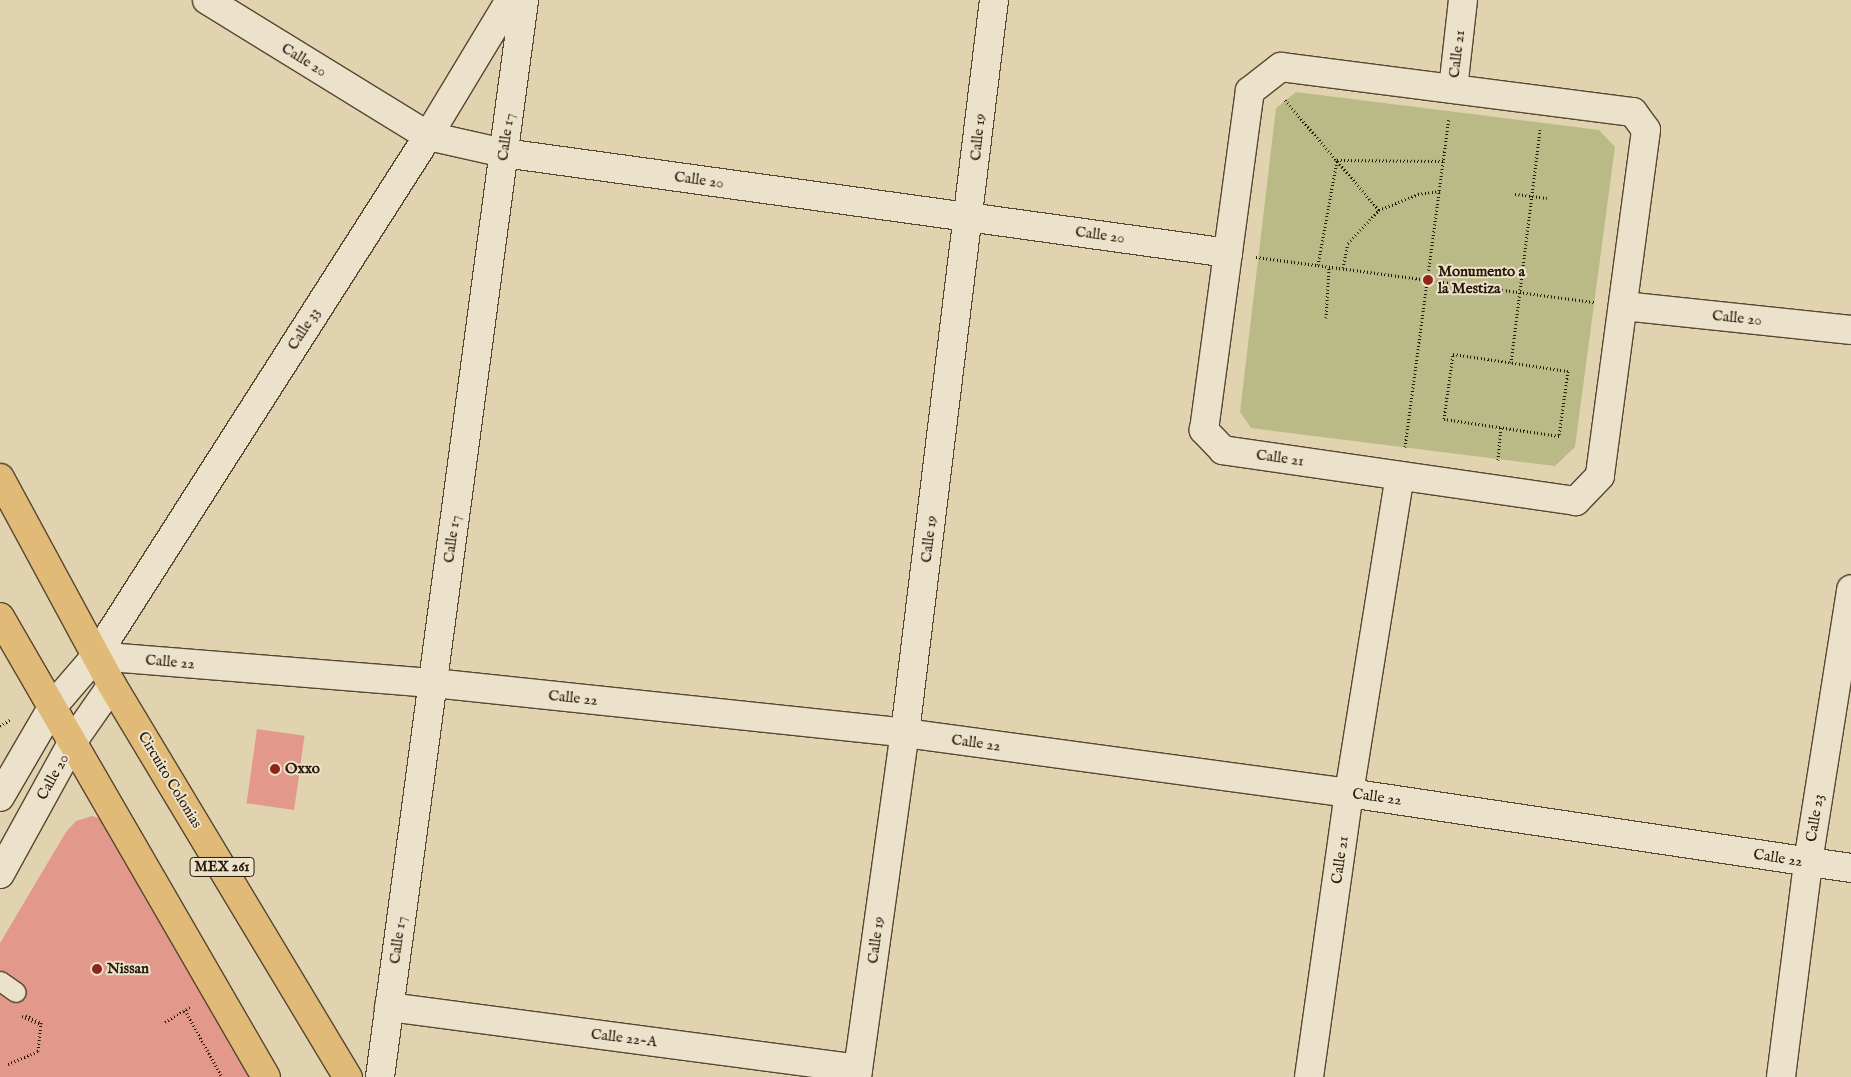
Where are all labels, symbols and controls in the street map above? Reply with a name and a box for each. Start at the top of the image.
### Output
street label: Calle 21 [1445,29,1469,79]
street label: Calle 20 [278,39,330,81]
street label: Calle 17 [494,112,518,162]
street label: Calle 19 [967,112,989,162]
street label: Calle 20 [673,168,725,192]
street label: Calle 20 [1074,223,1126,247]
place label: Monumento a la Mestiza [1438,262,1525,297]
marker: Monumento a la Mestiza [1422,274,1434,286]
street label: Calle 33 [284,305,324,353]
street label: Calle 20 [1711,306,1763,330]
street label: Calle 21 [1255,446,1305,470]
street label: Calle 17 [440,514,464,564]
street label: Calle 19 [917,514,941,564]
street label: Calle 22 [145,651,195,673]
street label: Calle 22 [547,686,599,710]
street label: Circuito Colonias [134,728,206,832]
street label: Calle 22 [950,731,1002,755]
street label: Calle 20 [33,751,73,803]
place label: Oxxo [285,760,320,778]
marker: Oxxo [269,763,281,775]
street label: Calle 22 [1351,785,1403,809]
street label: Calle 23 [1802,793,1828,843]
street label: Calle 21 [1328,835,1352,885]
street label: Calle 22 [1752,845,1804,871]
road number: MEX 261 [190,856,254,879]
street label: Calle 17 [386,915,410,965]
street label: Calle 19 [864,915,888,965]
place label: Nissan [107,960,149,978]
marker: Nissan [91,963,103,975]
street label: Calle 22-A [590,1025,658,1051]

